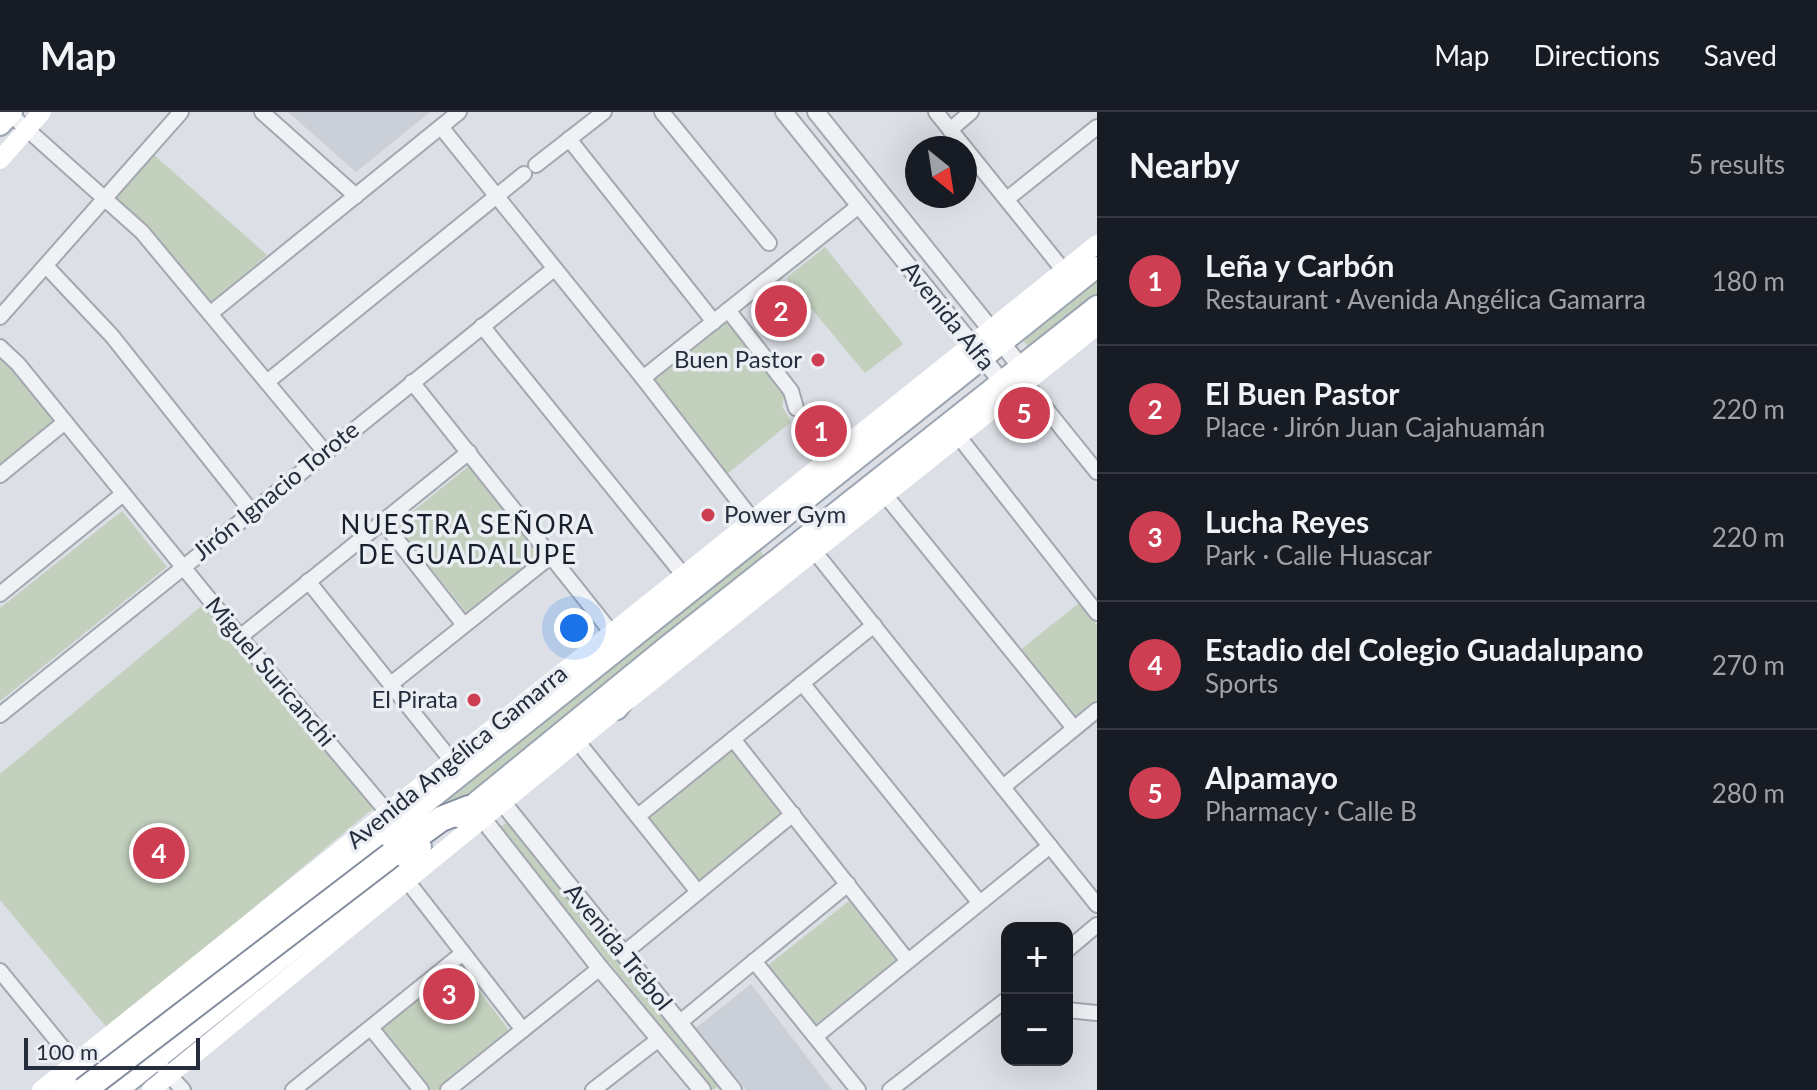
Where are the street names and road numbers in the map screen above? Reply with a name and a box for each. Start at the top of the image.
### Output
street label: Avenida Alfa [896,255,1002,375]
street label: Jirón Ignacio Torote [186,414,364,566]
street label: Miguel Suricanchi [200,590,342,752]
street label: Avenida Angélica Gamarra [340,658,572,854]
street label: Avenida Trébol [559,877,679,1015]

